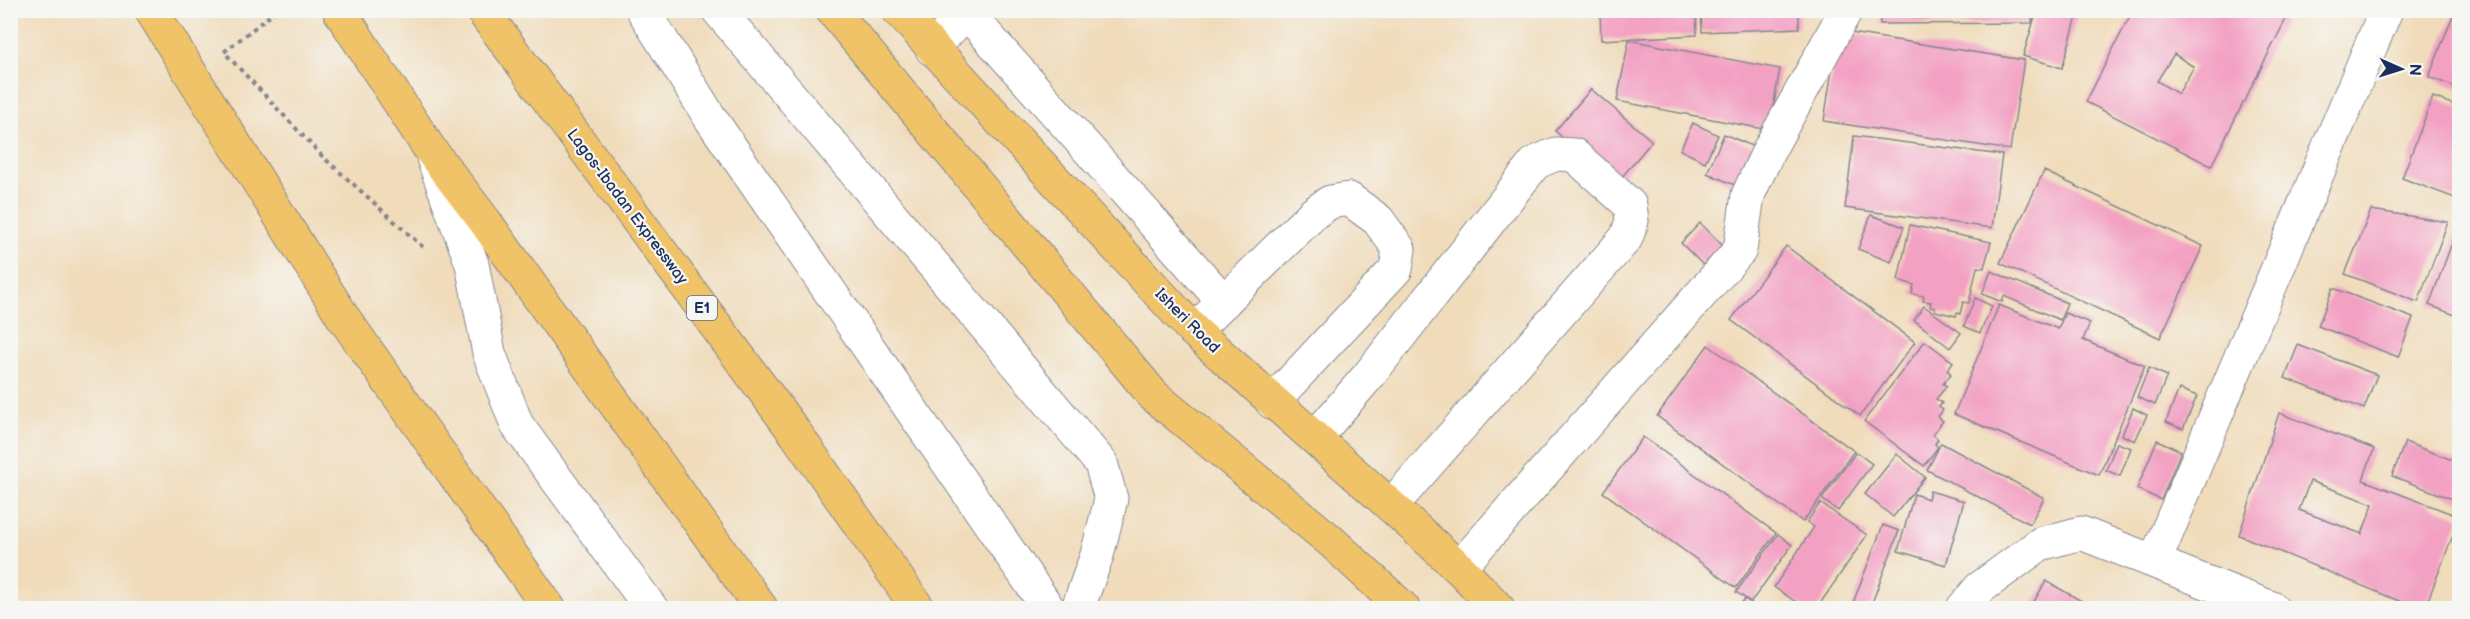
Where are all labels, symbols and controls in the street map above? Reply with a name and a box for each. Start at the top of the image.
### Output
north arrow [2371,39,2431,99]
text: N [2405,63,2424,76]
street label: Lagos-Ibadan Expressway [562,126,692,289]
street label: Isheri Road [1151,285,1223,357]
road number: E1 [687,296,717,320]

